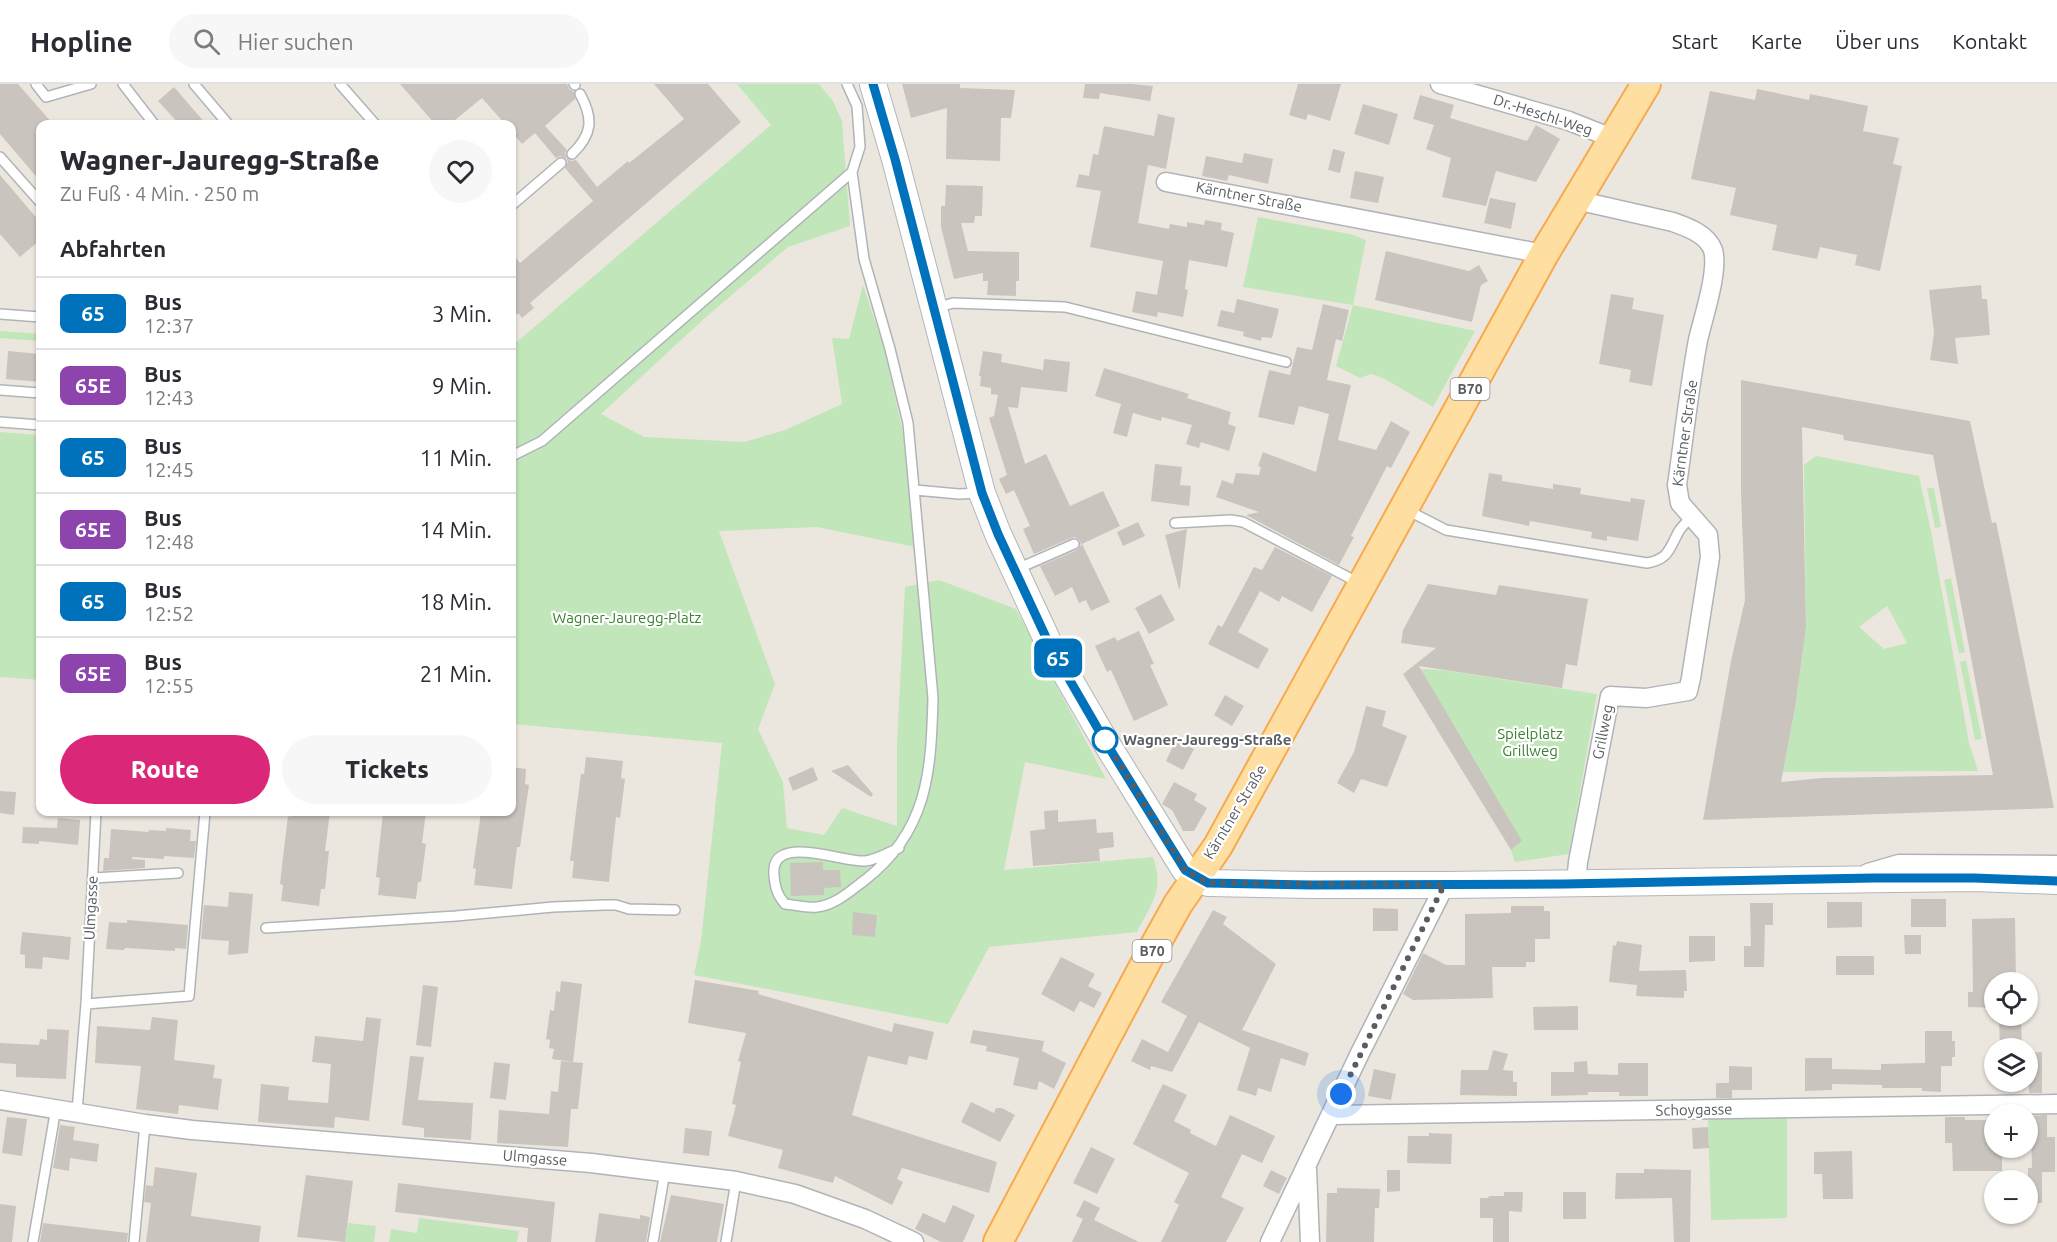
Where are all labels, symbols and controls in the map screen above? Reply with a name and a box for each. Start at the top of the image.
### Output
search box [169,14,589,68]
icon: search [190,25,223,58]
text: Hopline [30,26,133,57]
text: Hier suchen [238,29,354,54]
text: Start [1672,29,1718,53]
text: Karte [1751,29,1802,53]
text: Über uns [1835,29,1919,53]
text: Kontakt [1952,29,2027,53]
street label: Dr.-Heschl-Weg [1491,90,1595,139]
button: heart [429,140,492,203]
text: Wagner-Jauregg-Straße [60,144,380,175]
street label: Kärntner Straße [1195,178,1303,215]
text: Zu Fuß · 4 Min. · 250 m [60,182,259,205]
text: Abfahrten [60,236,166,261]
text: Bus [144,289,182,314]
text: 65 [81,301,105,325]
text: 3 Min. [432,301,492,326]
text: 12:37 [144,314,194,337]
text: Bus [144,361,182,386]
text: 65E [75,373,111,397]
text: 9 Min. [432,373,492,398]
road number: B70 [1450,378,1490,400]
street label: Kärntner Straße [1669,379,1700,487]
text: 12:43 [144,386,194,409]
text: Bus [144,433,182,458]
text: 65 [81,445,105,469]
text: 11 Min. [420,445,492,470]
text: 12:45 [144,458,194,481]
text: Bus [144,505,182,530]
text: 65E [75,517,111,541]
text: 14 Min. [420,517,492,542]
text: 12:48 [144,530,194,553]
text: Bus [144,577,182,602]
text: 65 [81,589,105,613]
text: 18 Min. [420,589,492,614]
text: 12:52 [144,602,194,625]
park label: Wagner-Jauregg-Platz [553,609,702,626]
line badge: 65 [1031,638,1085,678]
text: 65 [1046,646,1070,670]
text: Bus [144,649,182,674]
text: 65E [75,661,111,685]
text: 21 Min. [420,661,492,686]
text: 12:55 [144,674,194,697]
street label: Grillweg [1589,703,1616,761]
park label: Spielplatz Grillweg [1497,725,1563,759]
marker: Wagner-Jauregg-Straße [1092,727,1118,753]
place label: Wagner-Jauregg-Straße [1123,731,1291,748]
button: Route [60,735,270,804]
button: Tickets [282,735,492,804]
street label: Kärntner Straße [1200,761,1270,862]
street label: Ulmgasse [80,875,101,941]
road number: B70 [1132,940,1172,962]
map controls [1984,972,2038,1224]
button: locate [1984,972,2038,1026]
button: layers [1984,1038,2038,1092]
your location [1326,1079,1356,1109]
street label: Schoygasse [1655,1100,1733,1119]
button: + [1984,1104,2038,1158]
street label: Ulmgasse [502,1146,568,1169]
button: − [1984,1170,2038,1224]

